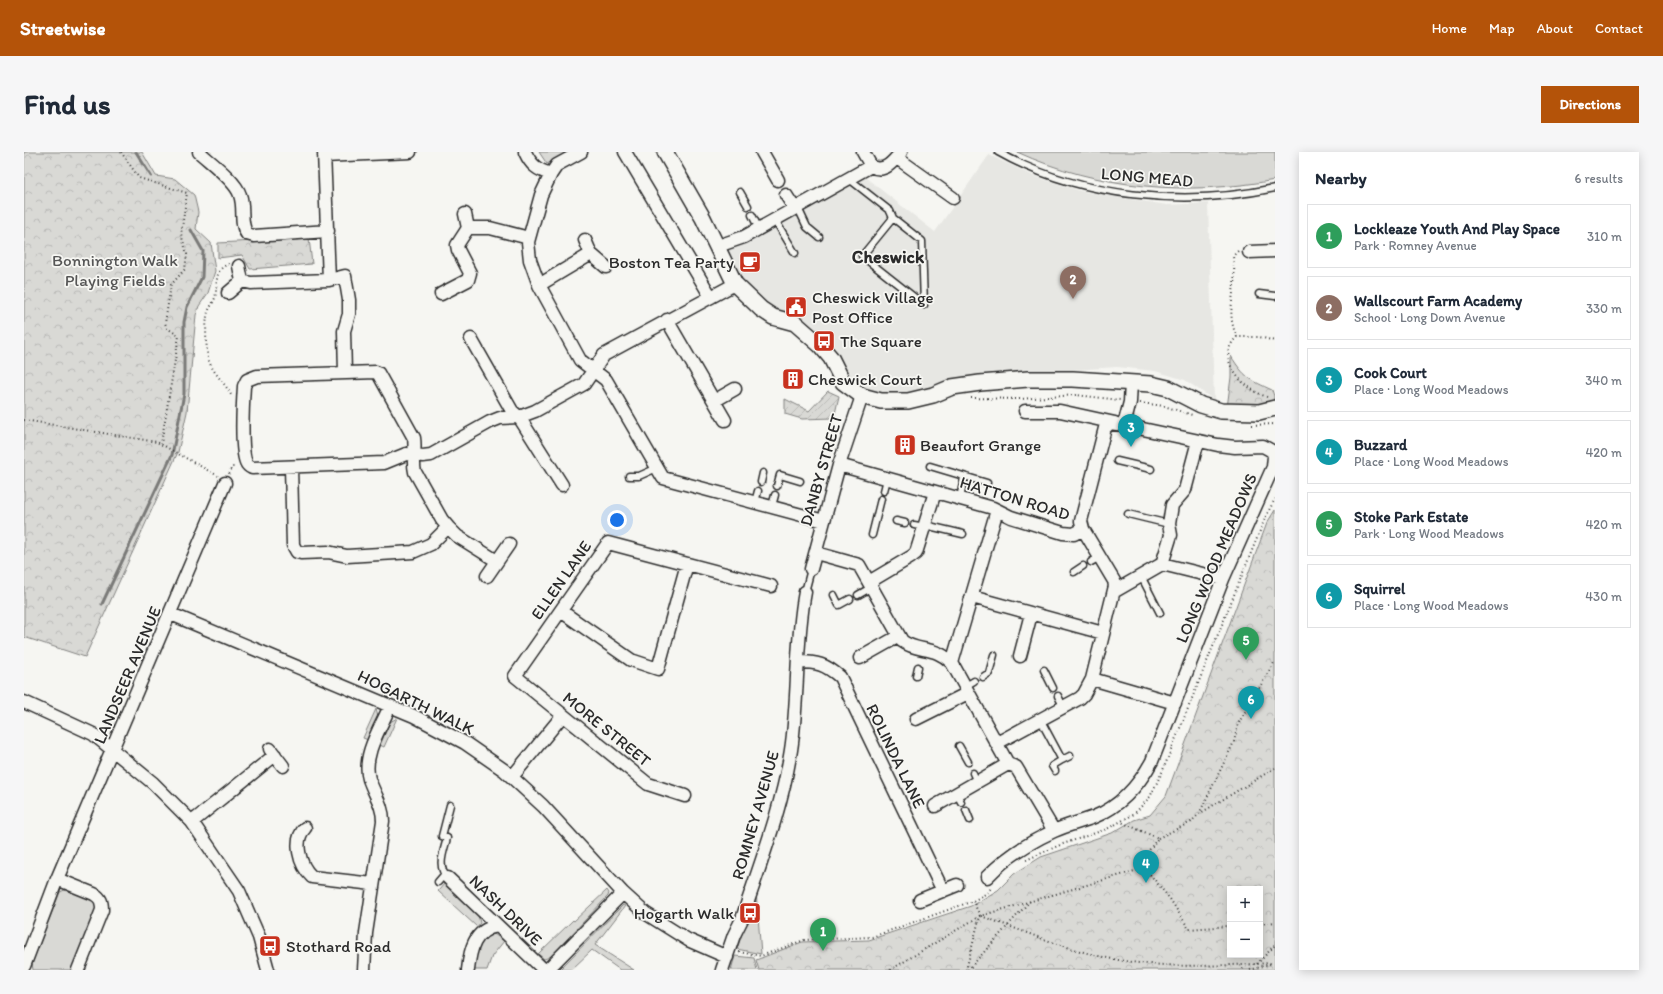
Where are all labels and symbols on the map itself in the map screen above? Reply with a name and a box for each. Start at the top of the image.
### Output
street label: LONG MEAD [1100,163,1194,191]
district label: Cheswick [852,246,925,268]
cafe icon: Boston Tea Party [737,249,763,275]
park label: Bonnington Walk Playing Fields [52,250,178,290]
place label: Boston Tea Party [609,252,734,272]
pin: 2 [1060,266,1086,299]
place label: Cheswick Village Post Office [812,287,934,327]
public building icon: Cheswick Village Post Office [783,294,809,320]
bus stop icon: The Square [811,328,837,354]
place label: The Square [840,331,922,351]
building icon: Cheswick Court [780,366,806,392]
place label: Cheswick Court [808,369,922,389]
street label: DANBY STREET [795,411,847,528]
pin: 3 [1118,414,1144,447]
building icon: Beaufort Grange [892,432,918,458]
place label: Beaufort Grange [920,435,1041,455]
street label: LONG WOOD MEADOWS [1171,470,1261,646]
street label: HATTON ROAD [957,472,1073,524]
your location [607,510,627,530]
street label: ELLEN LANE [527,537,595,623]
street label: LANDSEER AVENUE [89,603,165,747]
pin: 5 [1233,627,1259,660]
street label: HOGARTH WALK [355,665,478,739]
pin: 6 [1238,686,1264,719]
street label: MORE STREET [559,687,655,771]
street label: ROLINDA LANE [862,701,930,811]
street label: ROMNEY AVENUE [727,748,783,882]
pin: 4 [1133,850,1159,883]
street label: NASH DRIVE [466,870,546,950]
bus stop icon: Hogarth Walk [737,900,763,926]
place label: Hogarth Walk [634,903,734,923]
pin: 1 [810,918,836,951]
bus stop icon: Stothard Road [257,933,283,959]
place label: Stothard Road [286,936,392,956]

